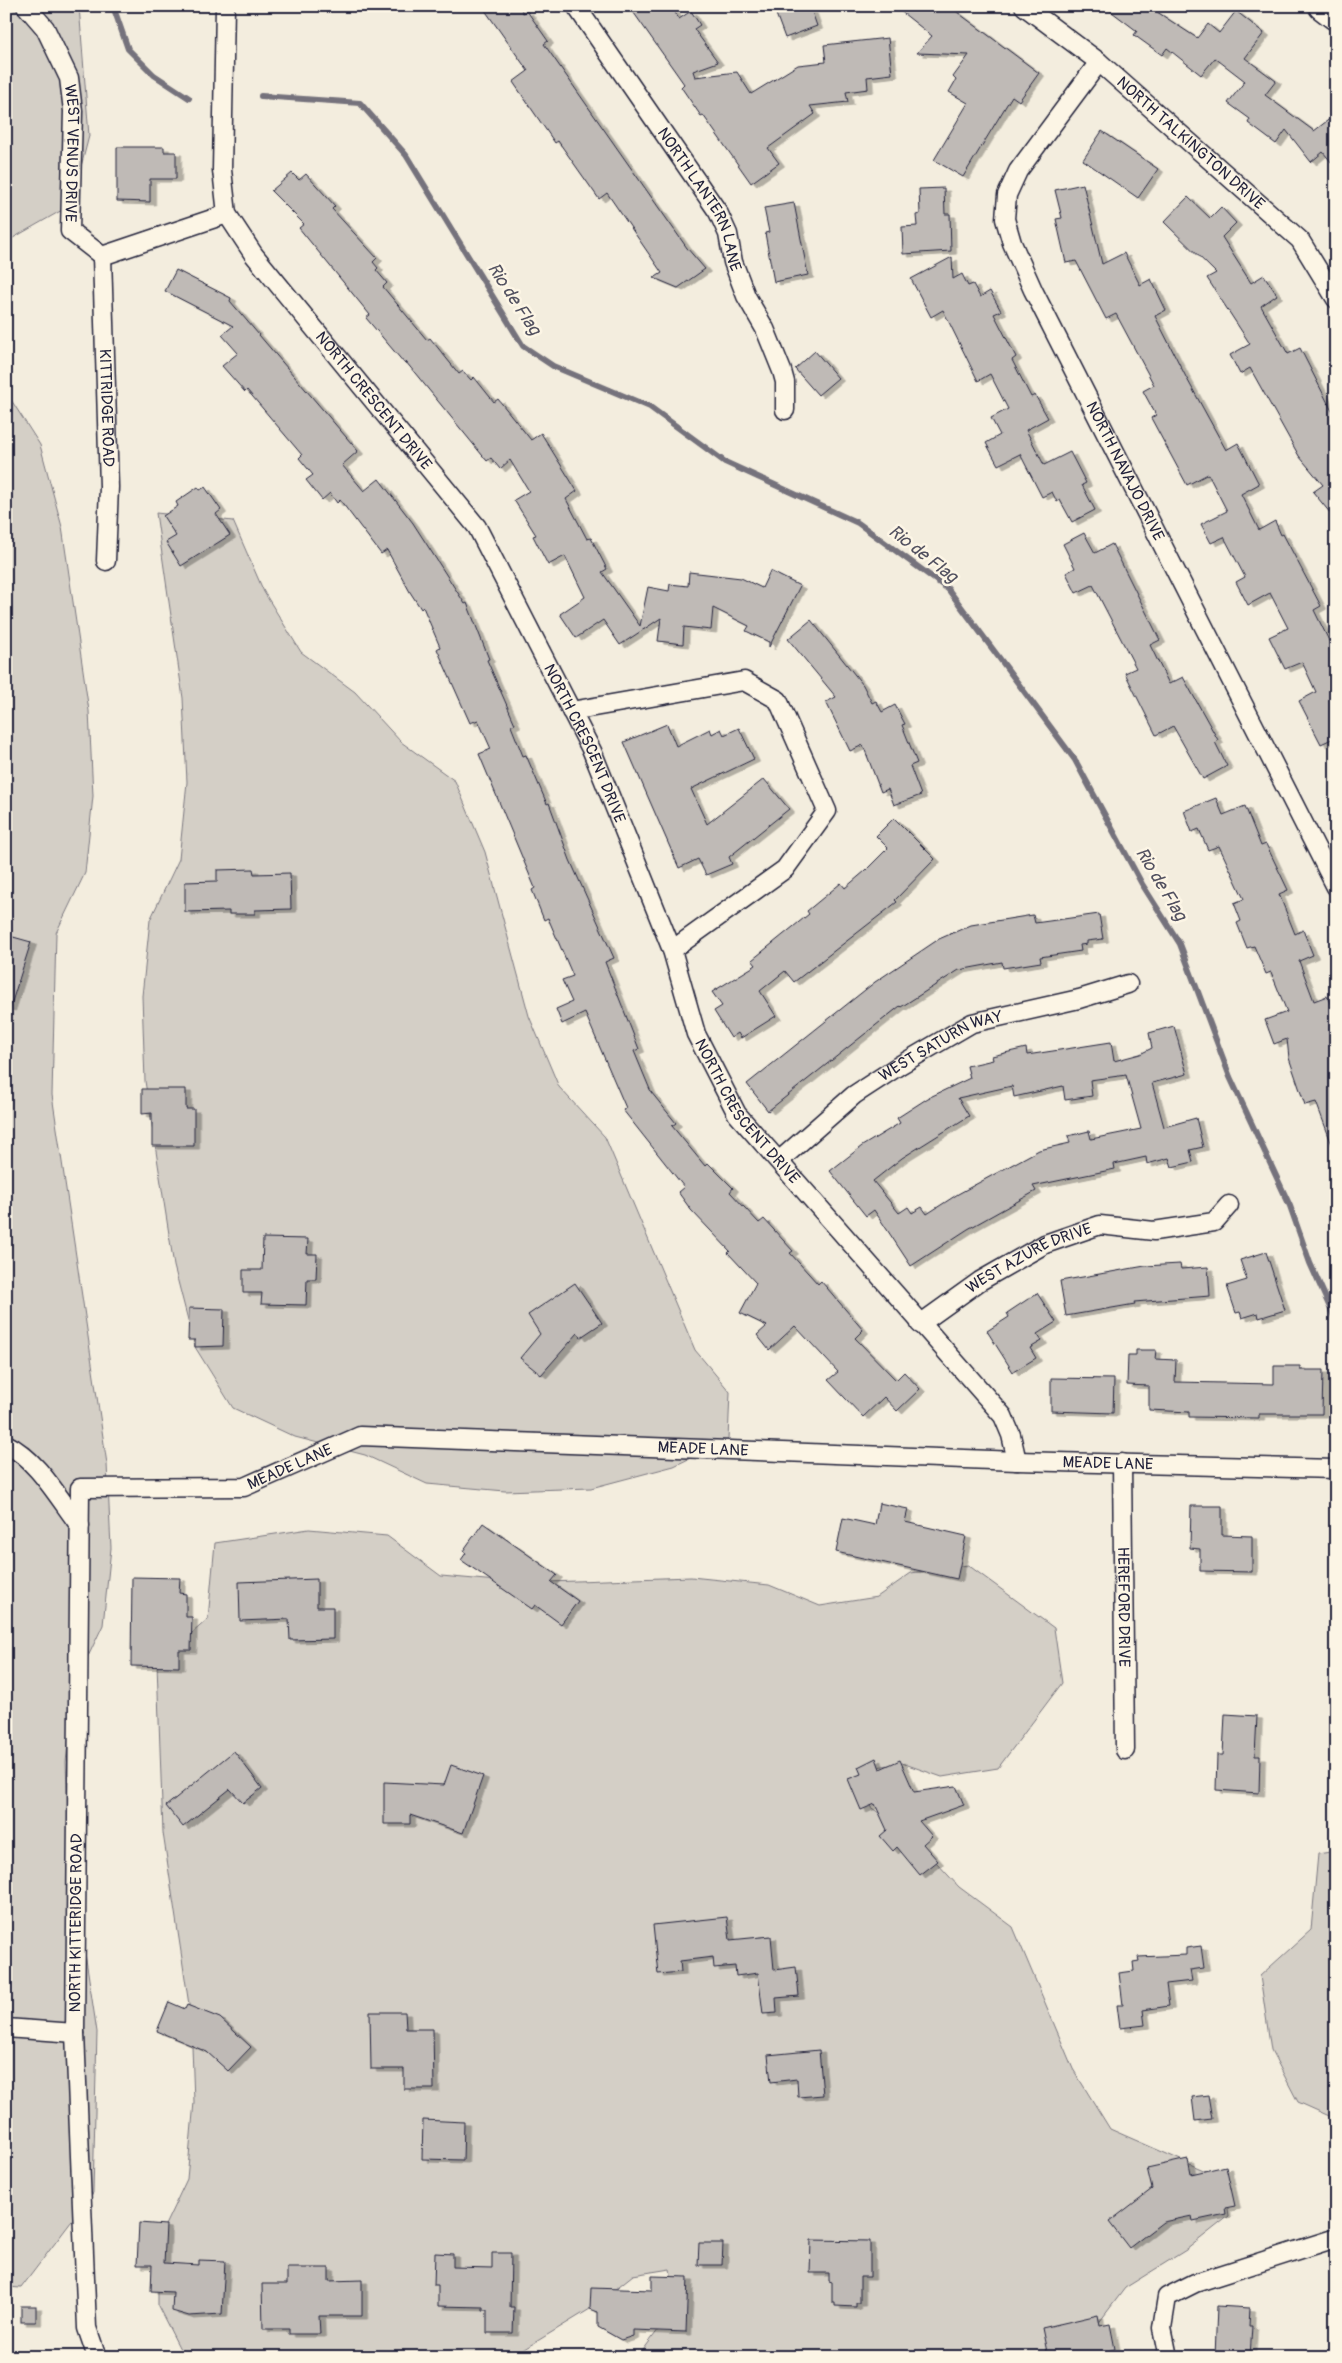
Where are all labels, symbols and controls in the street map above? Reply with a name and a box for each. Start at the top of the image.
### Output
street label: NORTH TALKINGTON DRIVE [1112,72,1269,214]
street label: WEST VENUS DRIVE [60,83,83,222]
street label: NORTH LANTERN LANE [653,124,746,274]
water label: Rio de Flag [482,259,547,341]
street label: NORTH CRESCENT DRIVE [311,328,436,474]
street label: KITTRIDGE ROAD [95,349,118,467]
street label: NORTH NAVAJO DRIVE [1081,398,1169,544]
water label: Rio de Flag [884,520,964,589]
street label: NORTH CRESCENT DRIVE [539,661,630,826]
water label: Rio de Flag [1130,843,1193,927]
street label: WEST SATURN WAY [875,1006,1004,1086]
street label: NORTH CRESCENT DRIVE [690,1035,804,1188]
street label: WEST AZURE DRIVE [962,1219,1094,1298]
street label: MEADE LANE [657,1437,749,1461]
street label: MEADE LANE [244,1439,335,1494]
street label: MEADE LANE [1062,1452,1153,1474]
street label: HEREFORD DRIVE [1113,1547,1134,1667]
street label: NORTH KITTERIDGE ROAD [65,1833,87,2013]

